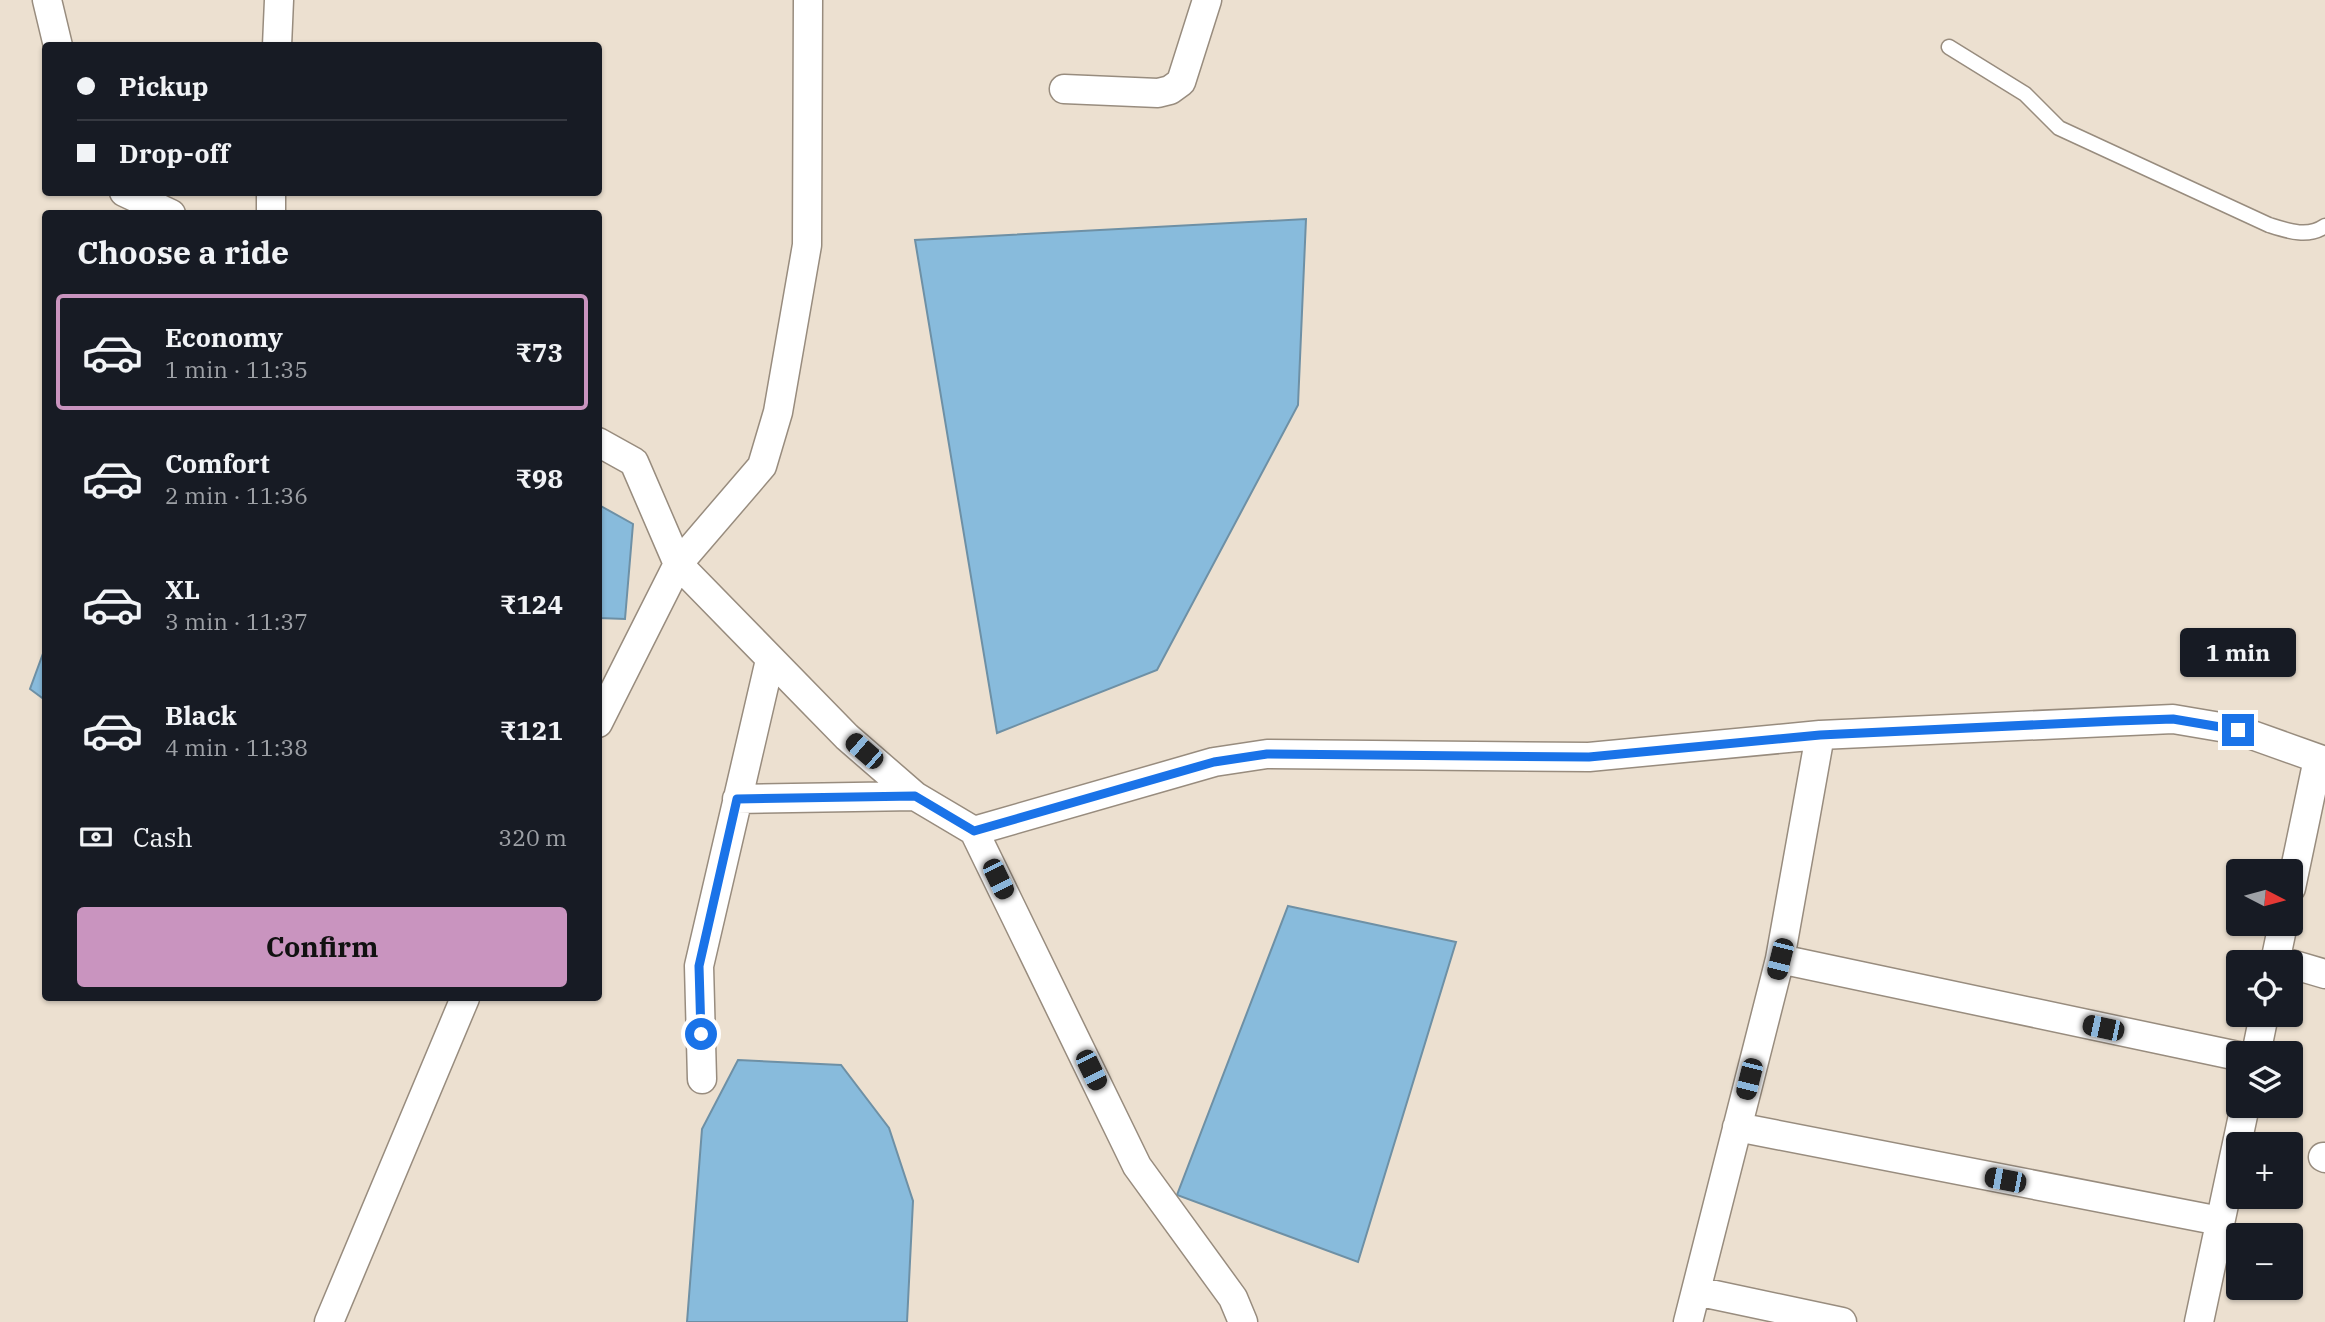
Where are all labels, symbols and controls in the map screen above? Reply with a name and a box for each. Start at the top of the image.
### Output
text: Pickup [119,69,209,103]
text: Drop-off [119,136,230,170]
text: Choose a ride [77,231,289,273]
text: Economy [165,320,283,354]
icon: car [81,321,144,384]
text: ₹73 [515,335,563,369]
text: 1 min · 11:35 [165,354,308,384]
text: Comfort [165,446,270,480]
icon: car [81,447,144,510]
text: ₹98 [515,461,563,495]
text: 2 min · 11:36 [165,480,308,510]
text: XL [165,572,200,606]
icon: car [81,573,144,636]
text: ₹124 [500,587,563,621]
text: 3 min · 11:37 [165,606,308,636]
callout: 1 min [2180,628,2296,678]
text: 1 min [2206,637,2270,667]
text: Black [165,698,237,732]
icon: car [81,699,144,762]
text: ₹121 [500,713,563,747]
route end [2222,714,2254,746]
car [842,729,887,773]
text: 4 min · 11:38 [165,732,308,762]
icon: cash [77,818,115,856]
text: Cash [133,820,193,854]
text: 320 m [498,822,567,852]
car [980,856,1017,902]
north arrow [2226,859,2303,936]
map controls [2226,859,2303,1300]
button: Confirm [77,907,567,987]
car [1765,936,1796,982]
button: locate [2226,950,2303,1027]
car [2081,1013,2126,1043]
route start [685,1018,717,1050]
button: layers [2226,1041,2303,1118]
car [1073,1047,1110,1093]
car [1734,1056,1765,1102]
button: + [2226,1132,2303,1209]
car [1983,1166,2028,1194]
button: − [2226,1223,2303,1300]

